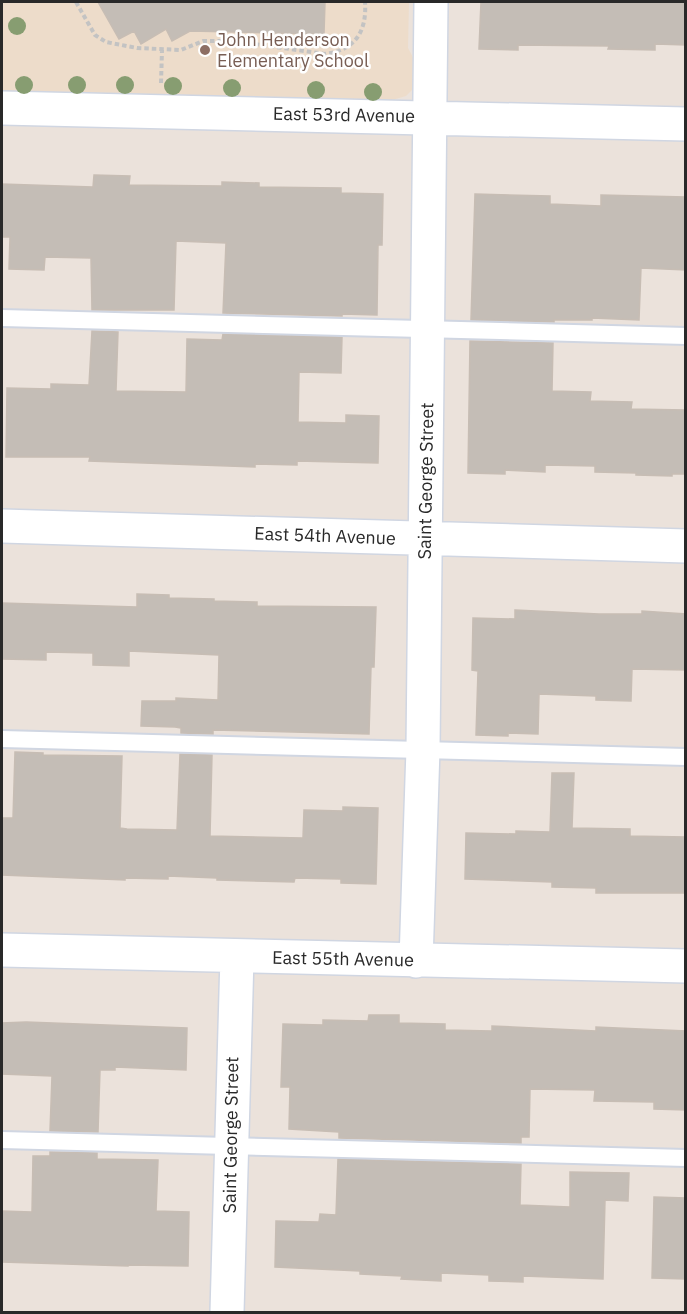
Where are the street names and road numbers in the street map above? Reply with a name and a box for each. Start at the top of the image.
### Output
street label: East 53rd Avenue [273,102,415,127]
street label: Saint George Street [413,402,438,560]
street label: East 54th Avenue [254,522,396,549]
street label: East 55th Avenue [272,946,414,971]
street label: Saint George Street [218,1056,243,1214]

